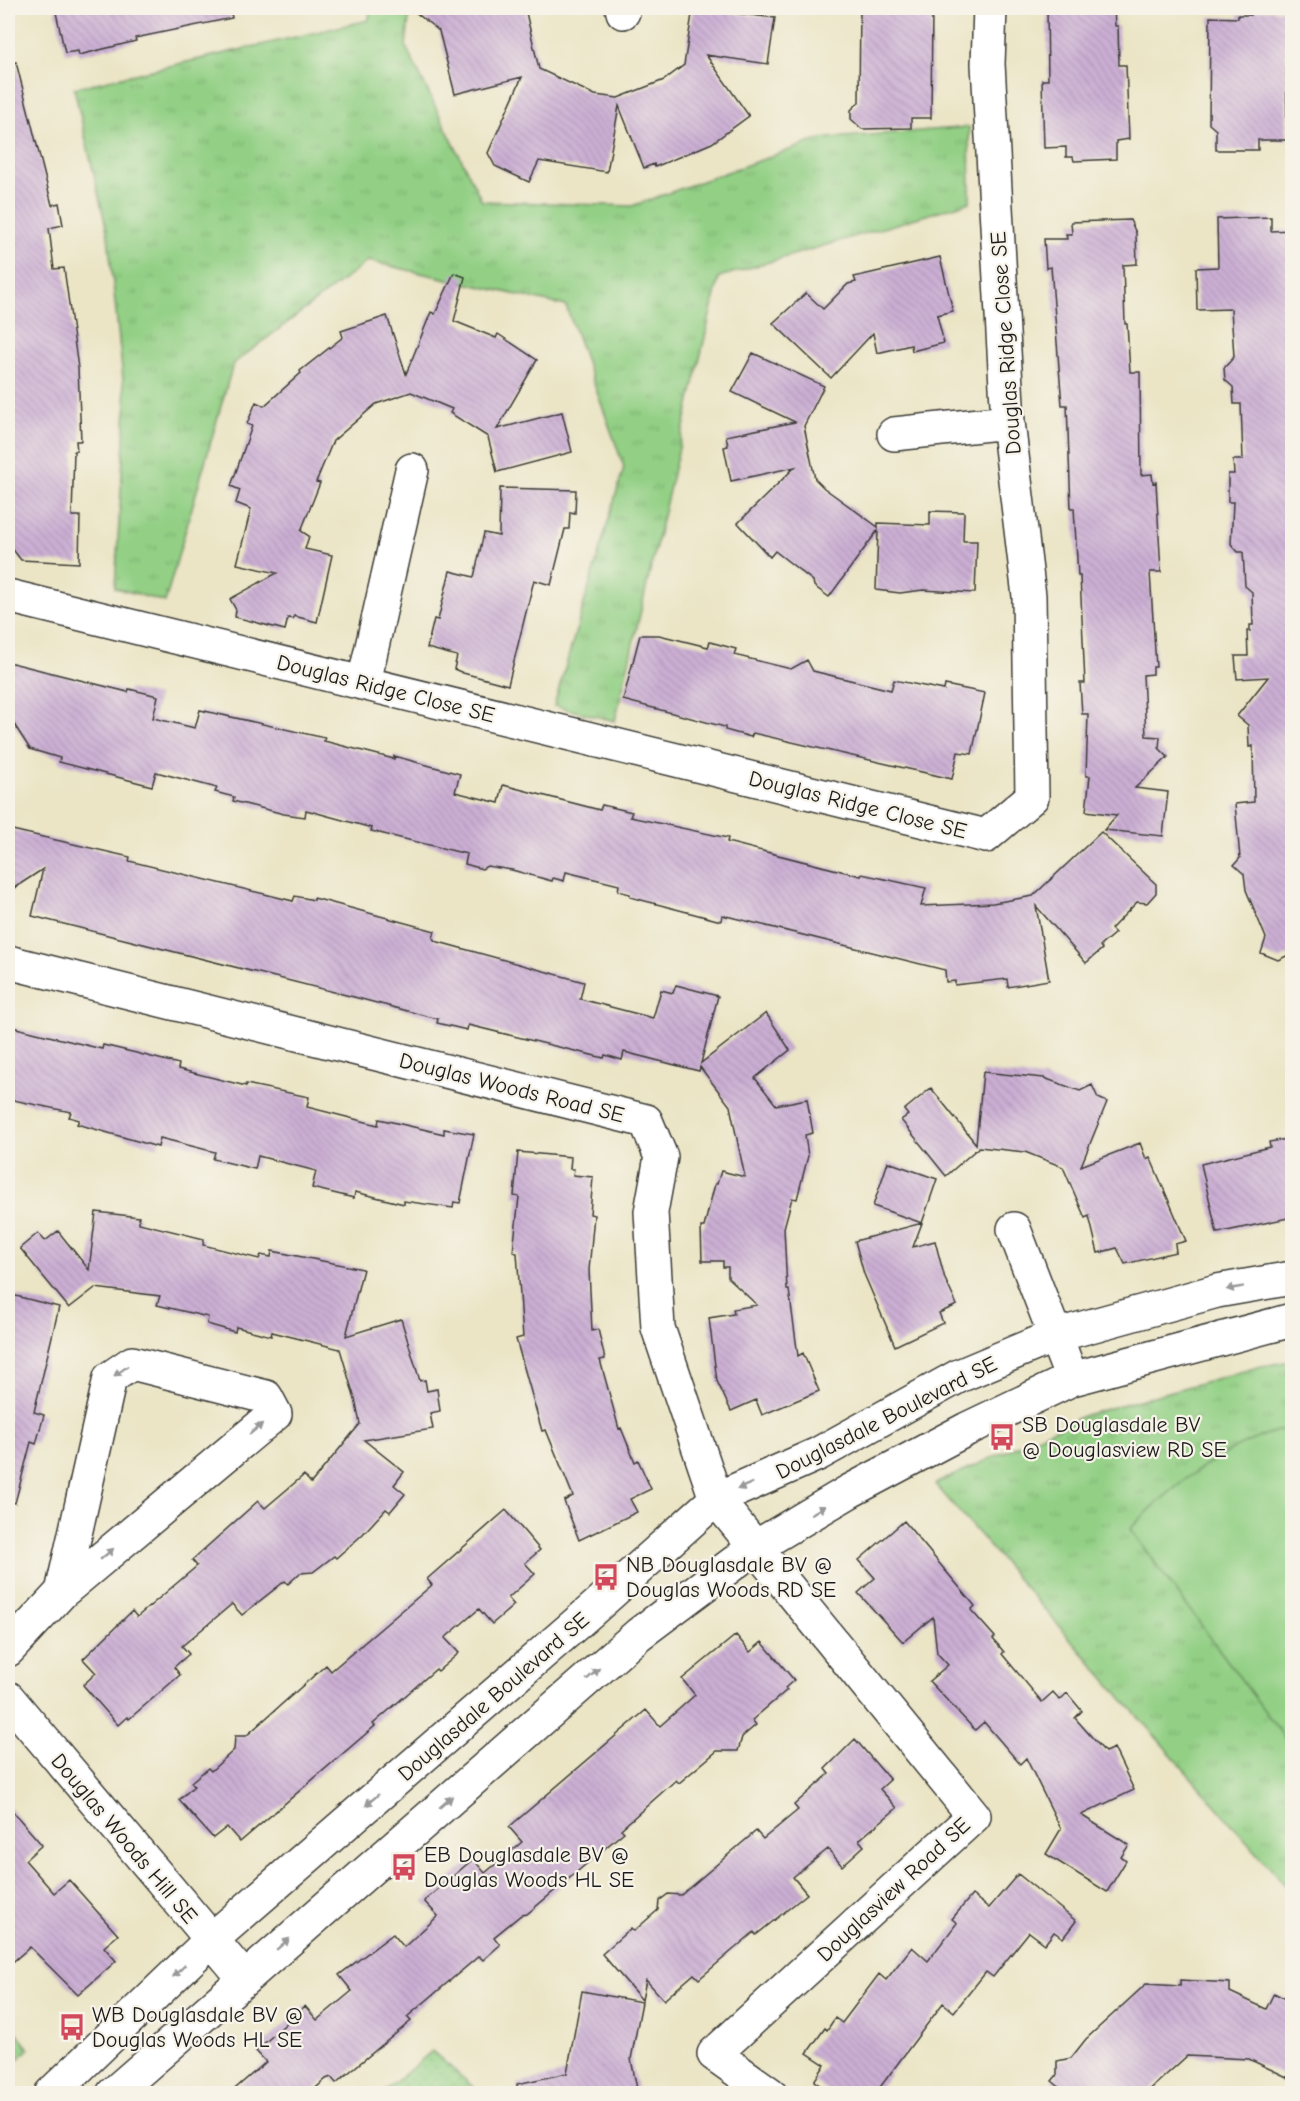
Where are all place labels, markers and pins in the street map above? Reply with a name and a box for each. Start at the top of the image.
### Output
place label: SB Douglasdale BV @ Douglasview RD SE [1022,1412,1227,1463]
bus stop icon: SB Douglasdale BV @ Douglasview RD SE [987,1422,1017,1452]
place label: NB Douglasdale BV @ Douglas Woods RD SE [626,1552,836,1603]
bus stop icon: NB Douglasdale BV @ Douglas Woods RD SE [591,1562,621,1592]
place label: EB Douglasdale BV @ Douglas Woods HL SE [424,1842,634,1893]
bus stop icon: EB Douglasdale BV @ Douglas Woods HL SE [389,1852,419,1882]
place label: WB Douglasdale BV @ Douglas Woods HL SE [92,2002,303,2053]
bus stop icon: WB Douglasdale BV @ Douglas Woods HL SE [57,2012,87,2042]

